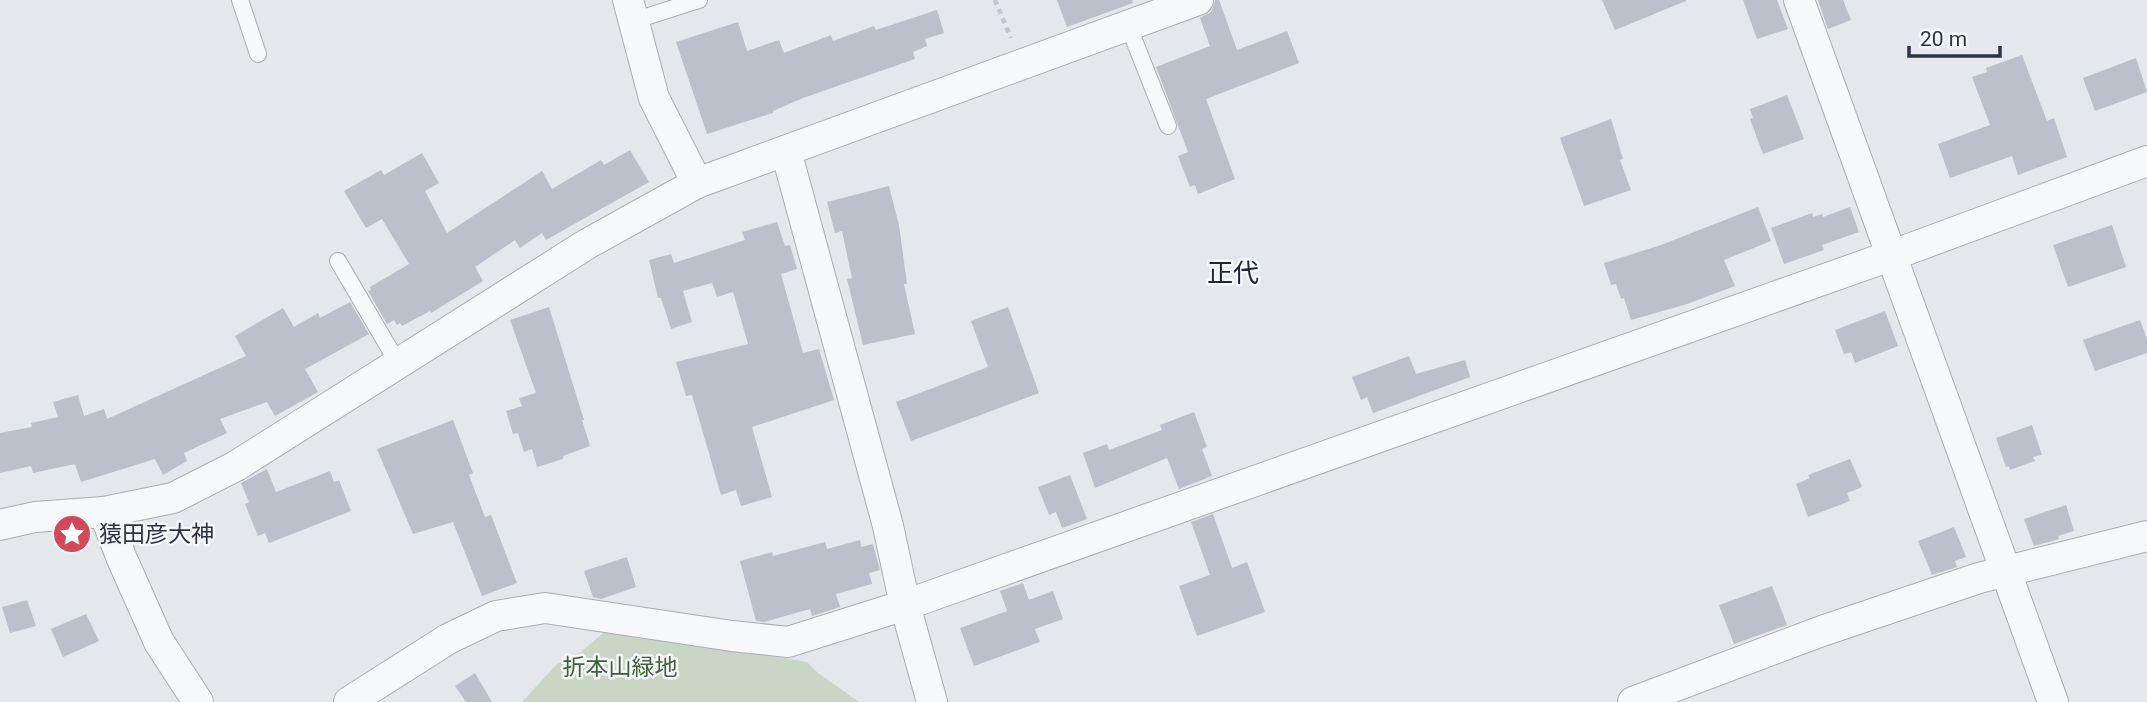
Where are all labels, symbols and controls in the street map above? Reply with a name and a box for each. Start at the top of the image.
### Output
scale bar [1909,14,2000,58]
text: 20 m [1920,27,1967,51]
district label: 正代 [1207,258,1259,288]
place icon: 猿田彦大神 [51,513,93,555]
place label: 猿田彦大神 [99,521,214,548]
park label: 折本山緑地 [563,654,678,681]

